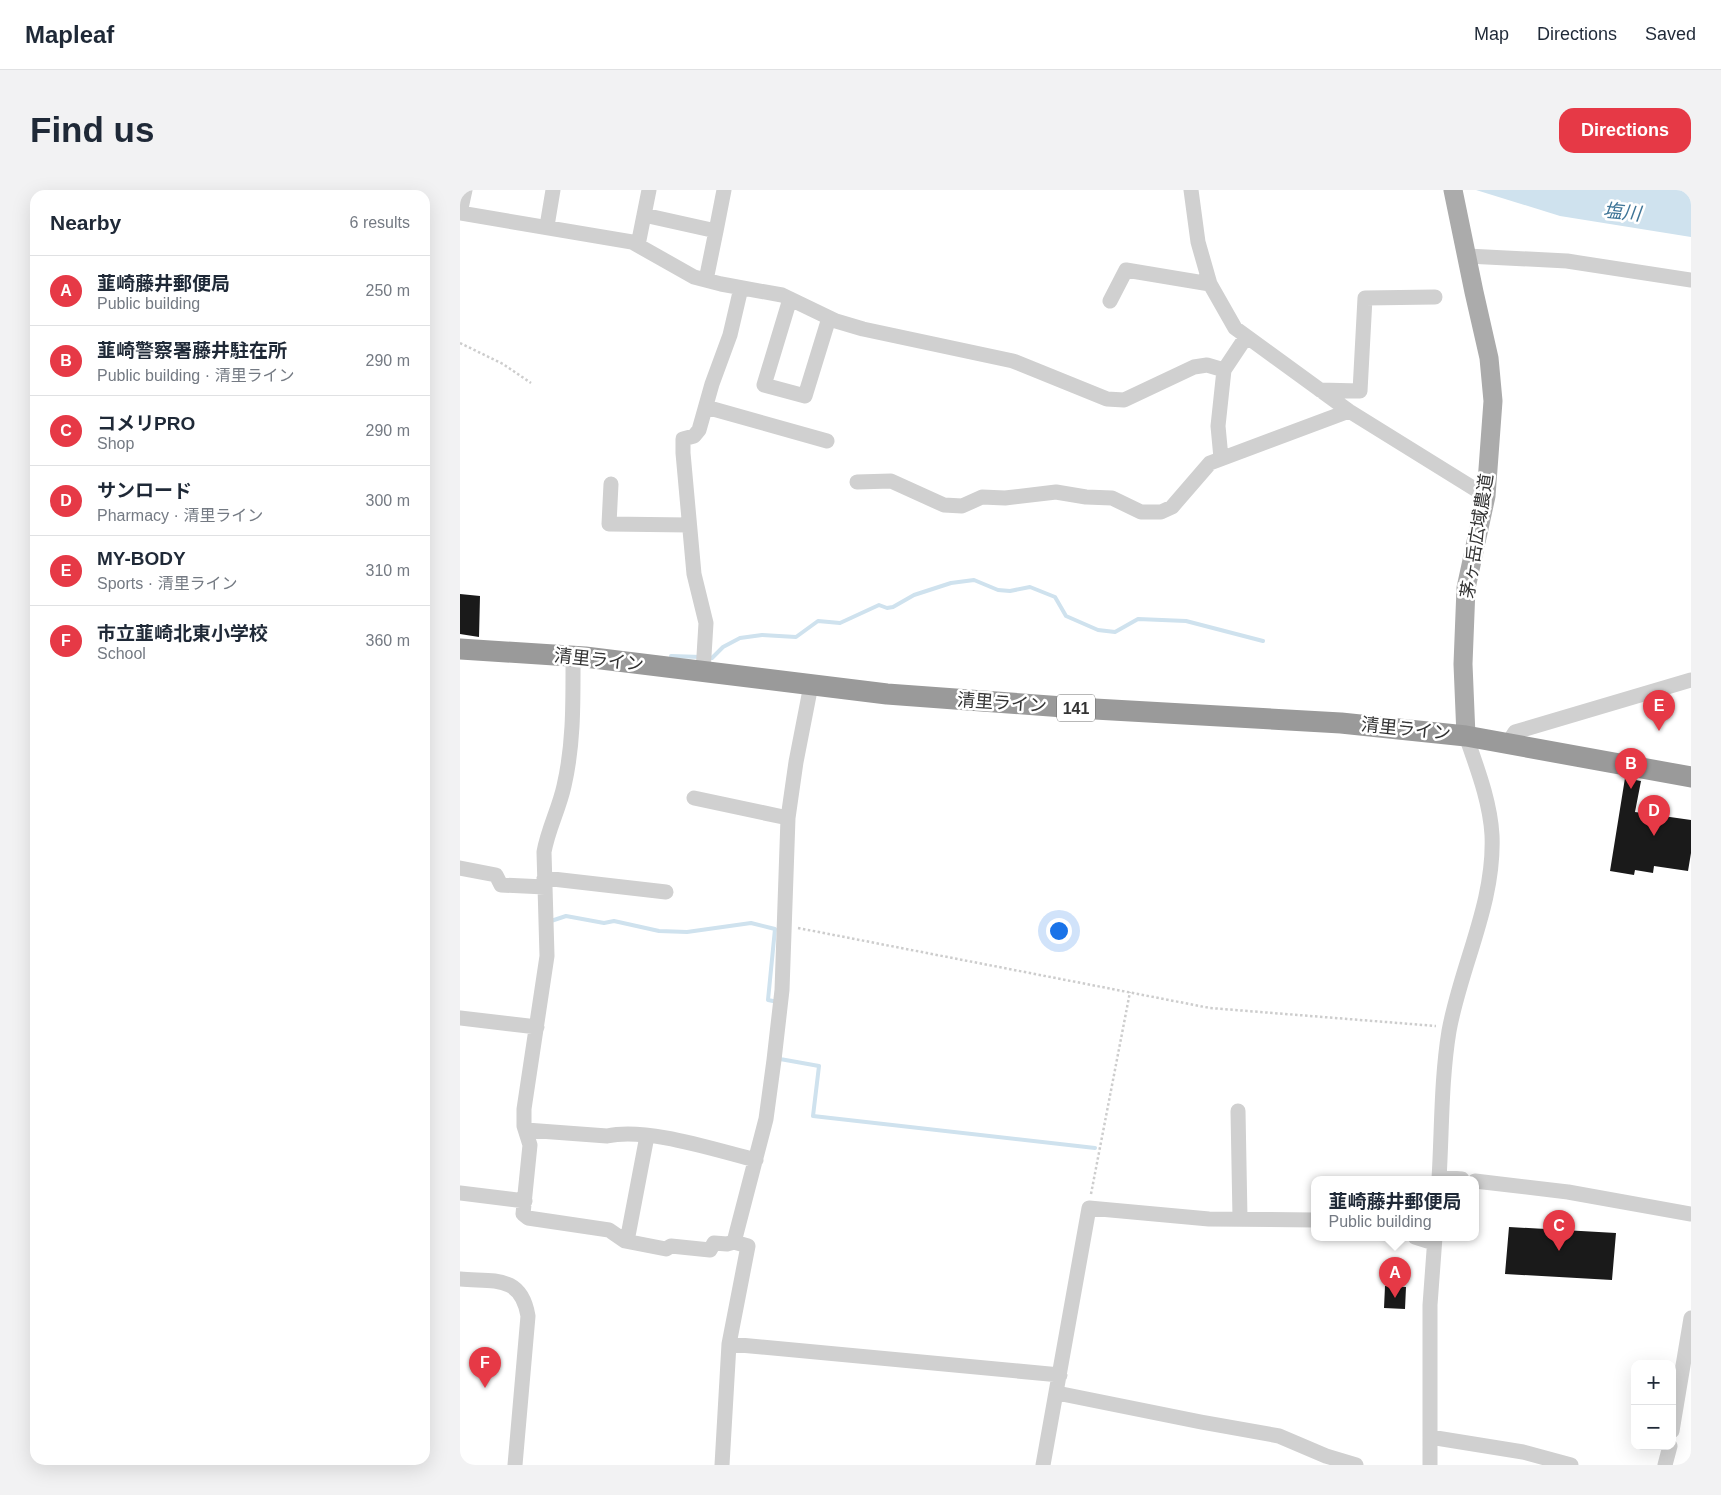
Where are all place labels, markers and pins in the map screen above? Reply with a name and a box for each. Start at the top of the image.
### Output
pin: E [1643,690,1675,731]
pin: B [1615,748,1647,789]
pin: D [1638,795,1670,836]
pin: C [1543,1210,1575,1251]
pin: A [1379,1257,1411,1298]
pin: F [469,1347,501,1388]

